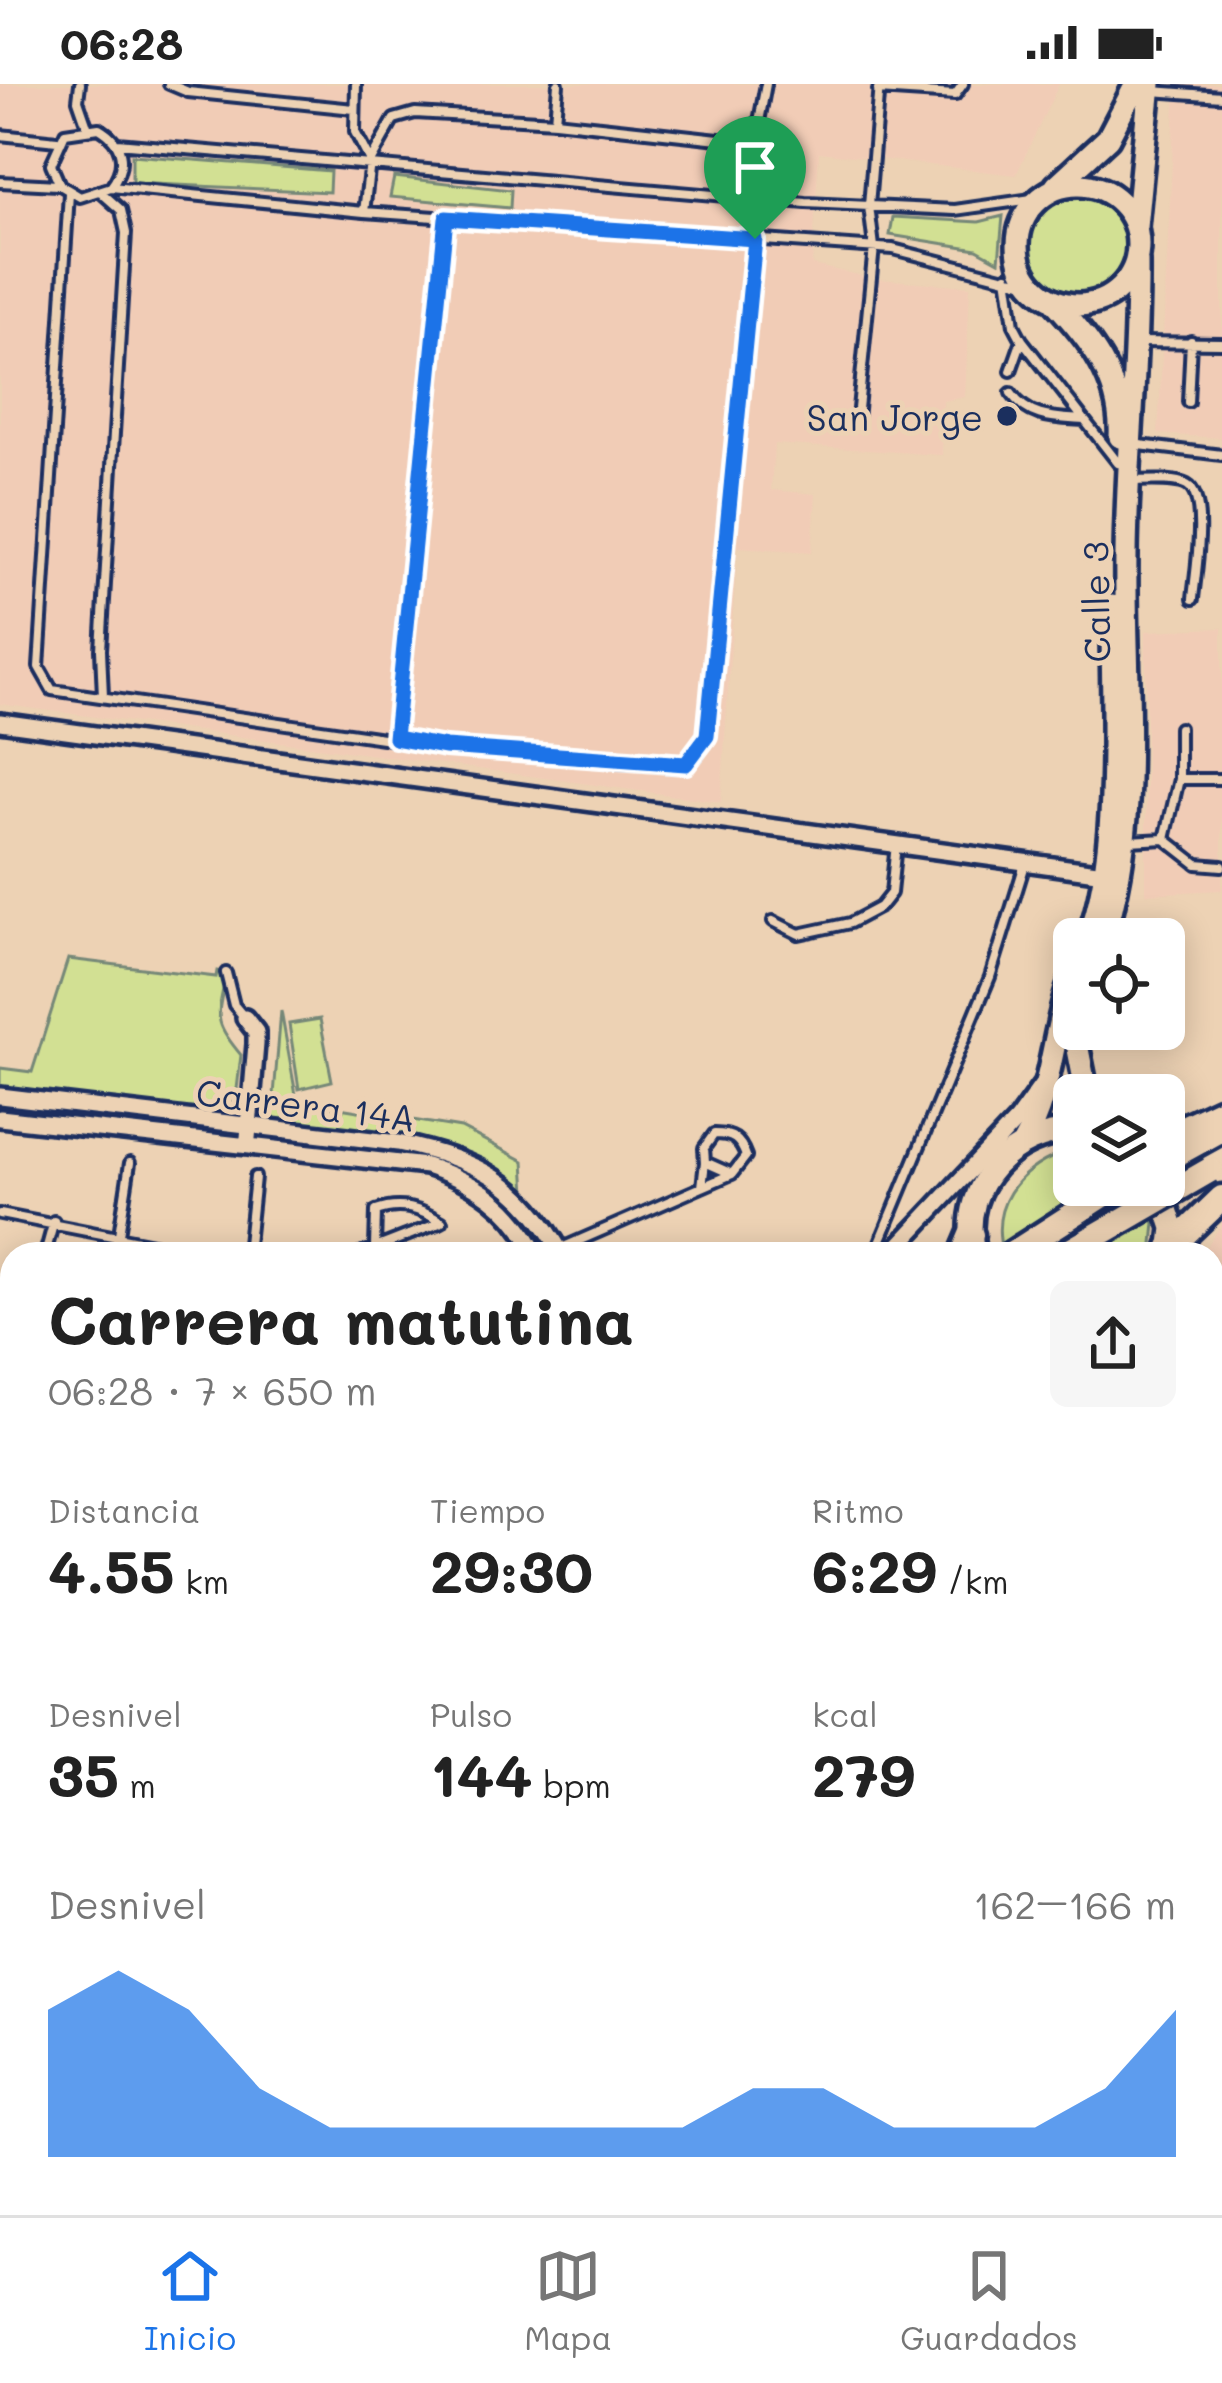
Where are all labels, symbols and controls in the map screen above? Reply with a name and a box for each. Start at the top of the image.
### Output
text: 06:28 [60,13,183,71]
pin [704,116,806,239]
icon: arrive [722,134,788,200]
place label: San Jorge [806,393,983,440]
marker: San Jorge [994,403,1020,429]
street label: Calle 3 [1070,541,1120,663]
map controls [1053,918,1185,1206]
button: locate [1053,918,1185,1050]
street label: Carrera 14A [194,1067,418,1141]
button: layers [1053,1074,1185,1206]
text: Carrera matutina [48,1276,634,1362]
button: share [1050,1281,1176,1407]
text: 06:28 · 7 × 650 m [48,1364,377,1415]
text: Distancia [48,1488,200,1531]
text: Tiempo [430,1488,545,1531]
text: Ritmo [812,1488,904,1531]
text: 4.55 [48,1531,175,1609]
text: 29:30 [430,1531,593,1609]
text: 6:29 [812,1531,937,1609]
text: km [175,1559,229,1602]
text: /km [937,1559,1009,1602]
text: Desnivel [48,1692,182,1735]
text: Pulso [430,1692,512,1735]
text: kcal [812,1692,878,1735]
text: 35 [48,1735,119,1813]
text: 144 [430,1735,533,1813]
text: 279 [812,1735,915,1813]
text: m [119,1763,156,1806]
text: bpm [533,1763,611,1806]
text: Desnivel [48,1878,206,1929]
text: 162–166 m [973,1878,1176,1929]
tab: Inicio [144,2243,236,2358]
tab: Mapa [524,2243,612,2358]
tab: Guardados [900,2243,1078,2358]

